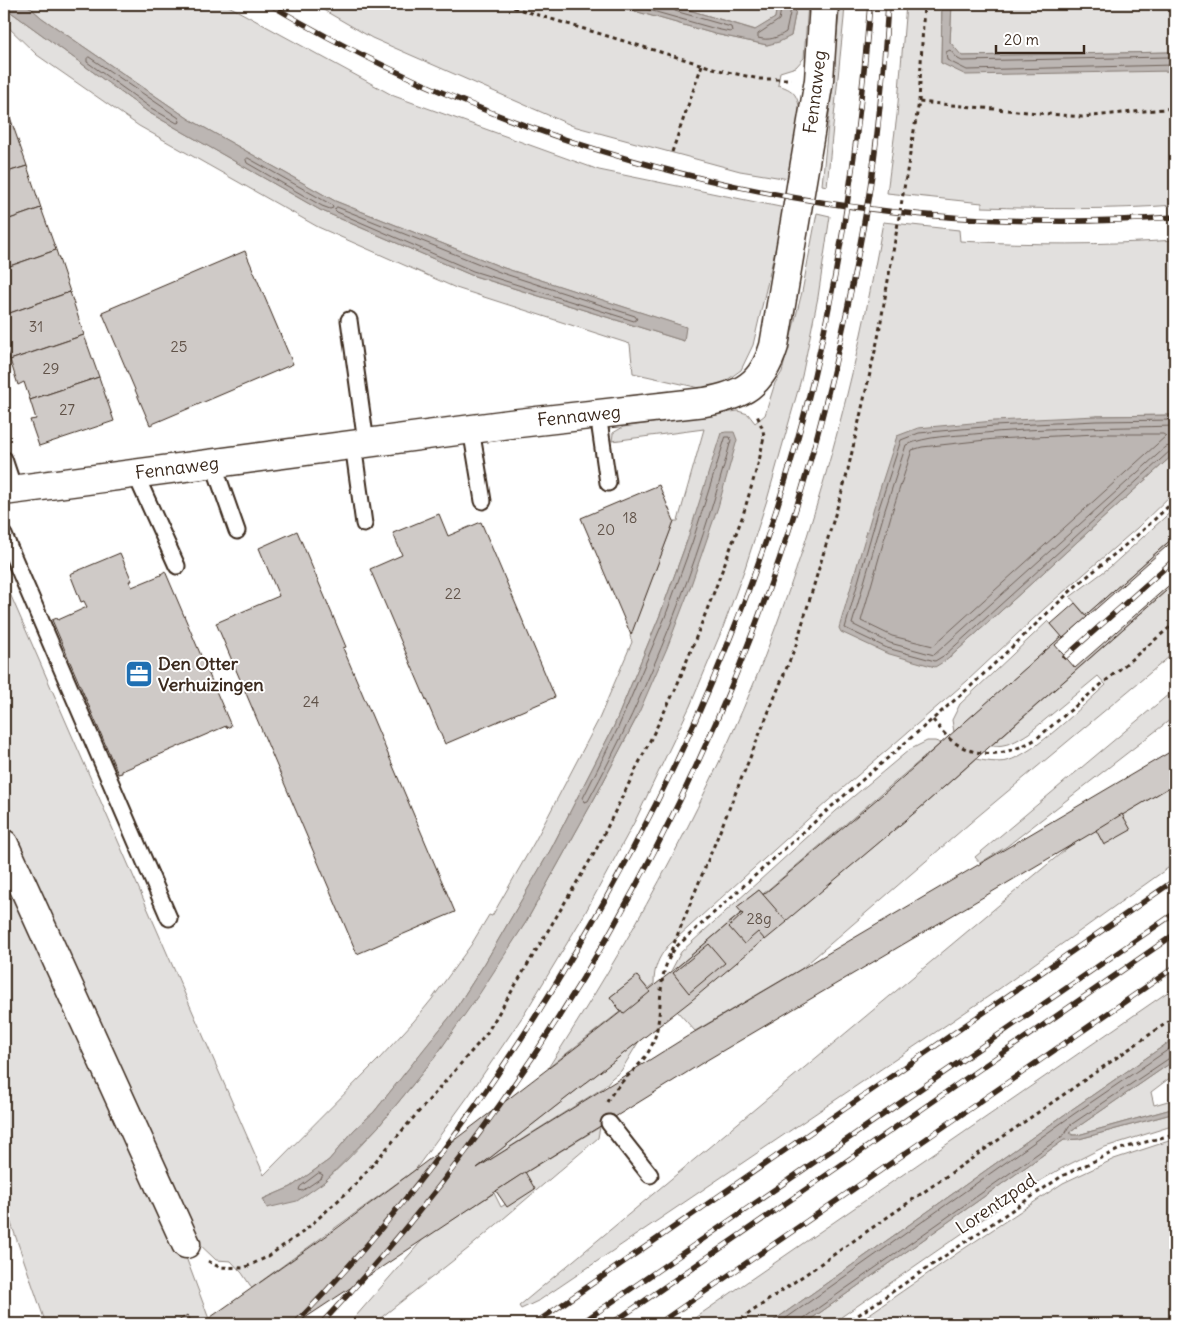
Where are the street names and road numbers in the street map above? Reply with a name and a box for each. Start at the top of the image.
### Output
street label: Fennaweg [798,49,831,135]
street label: Fennaweg [536,400,622,431]
street label: Fennaweg [134,451,220,484]
street label: Lorentzpad [951,1168,1041,1239]

